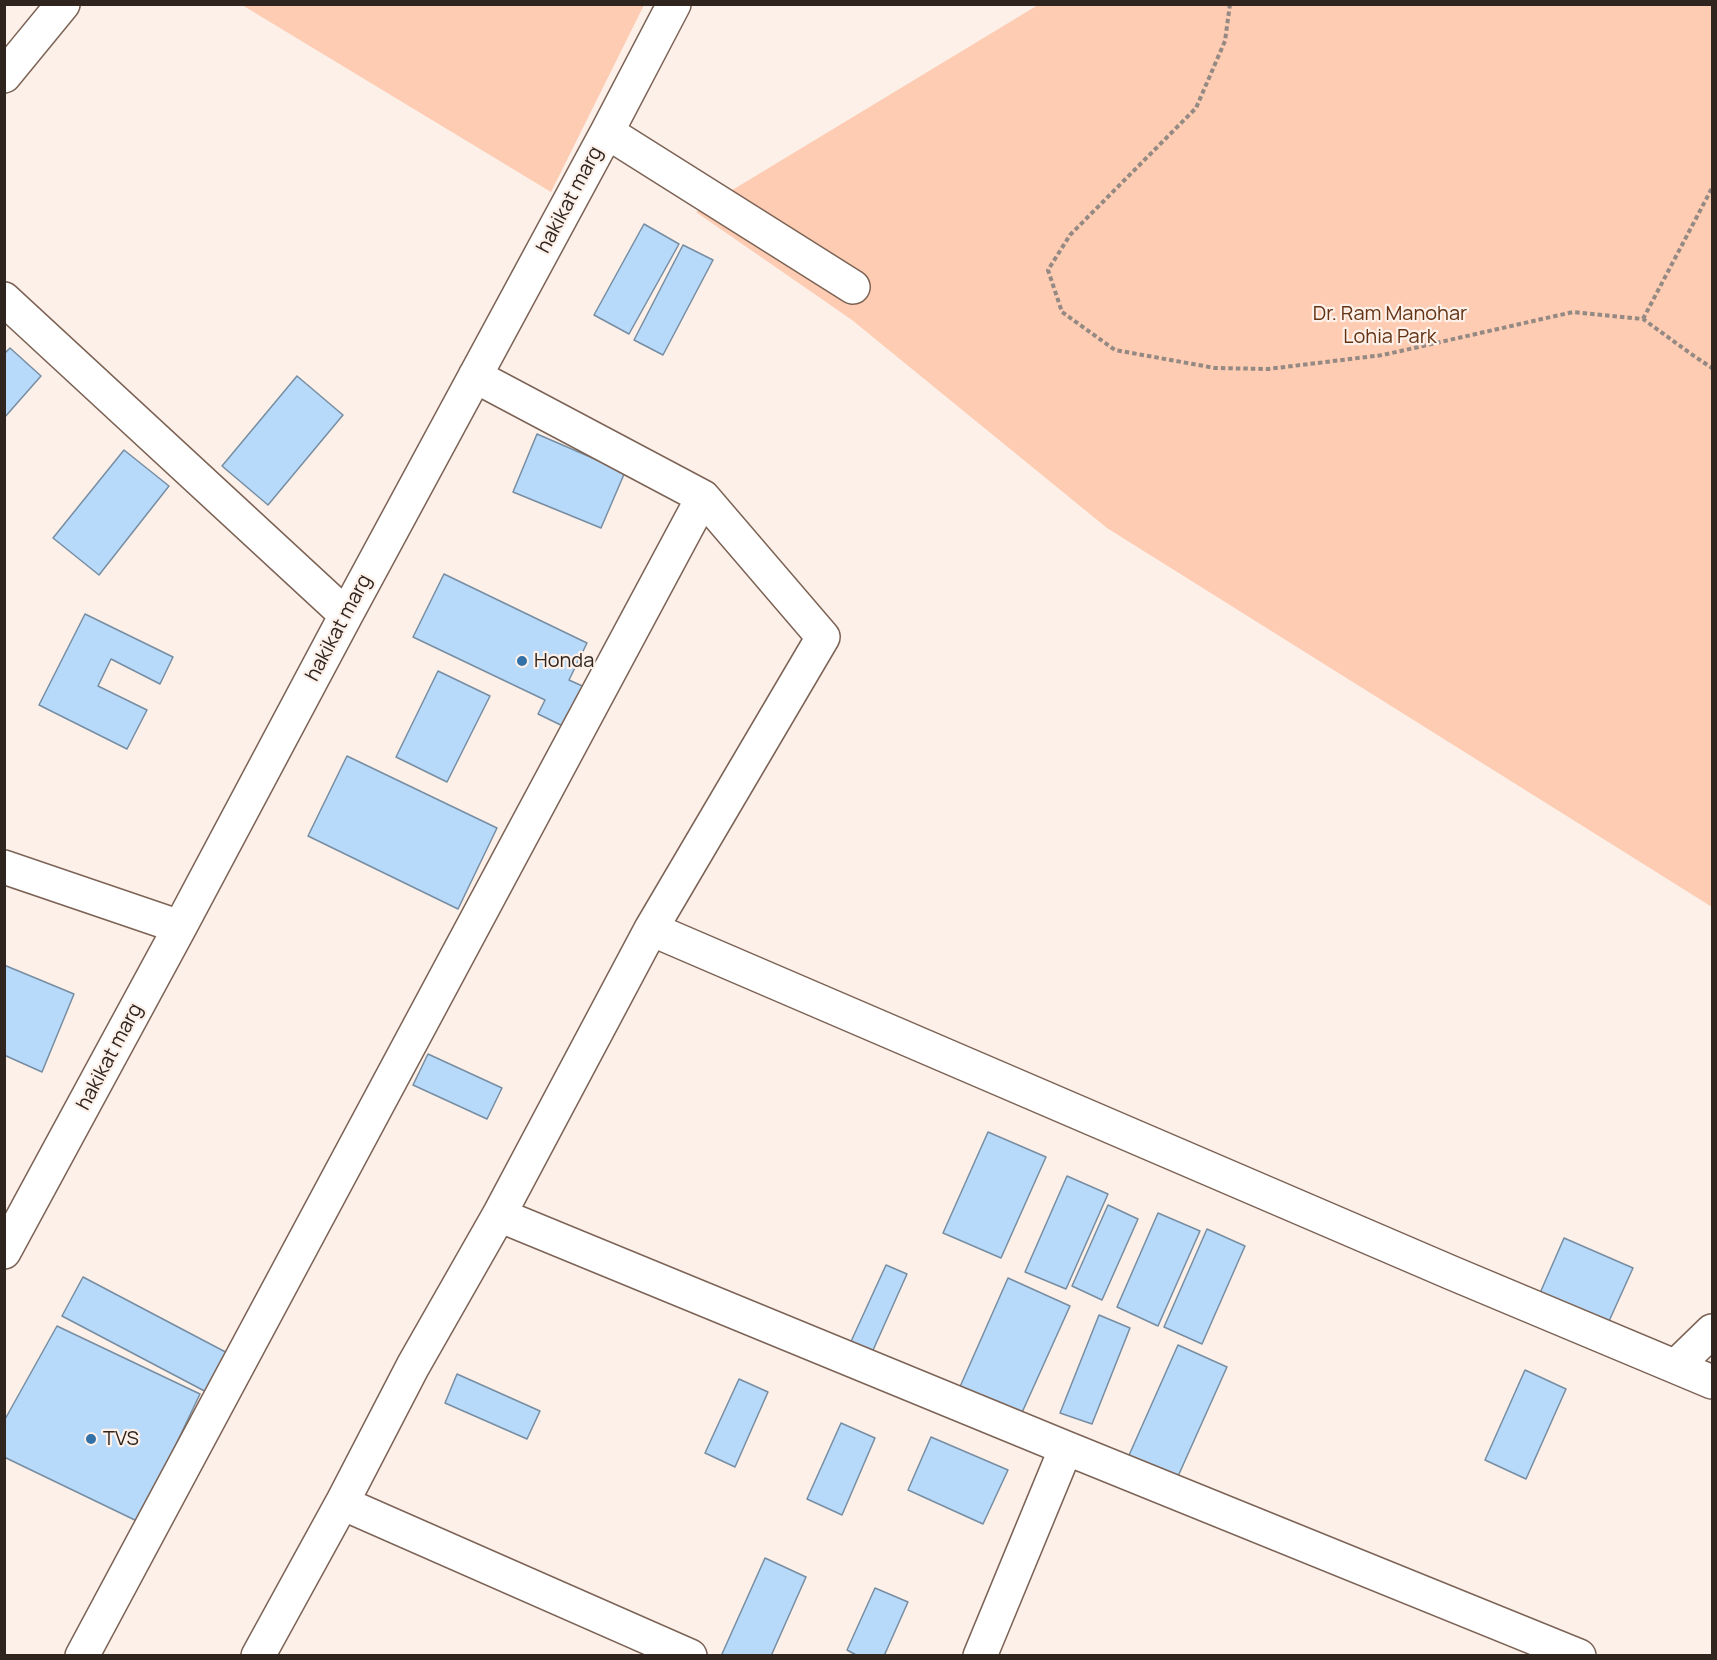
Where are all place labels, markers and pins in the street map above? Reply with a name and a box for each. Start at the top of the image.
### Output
place label: Honda [534,649,594,673]
marker: Honda [515,654,529,668]
place label: TVS [103,1427,139,1451]
marker: TVS [84,1432,98,1446]

